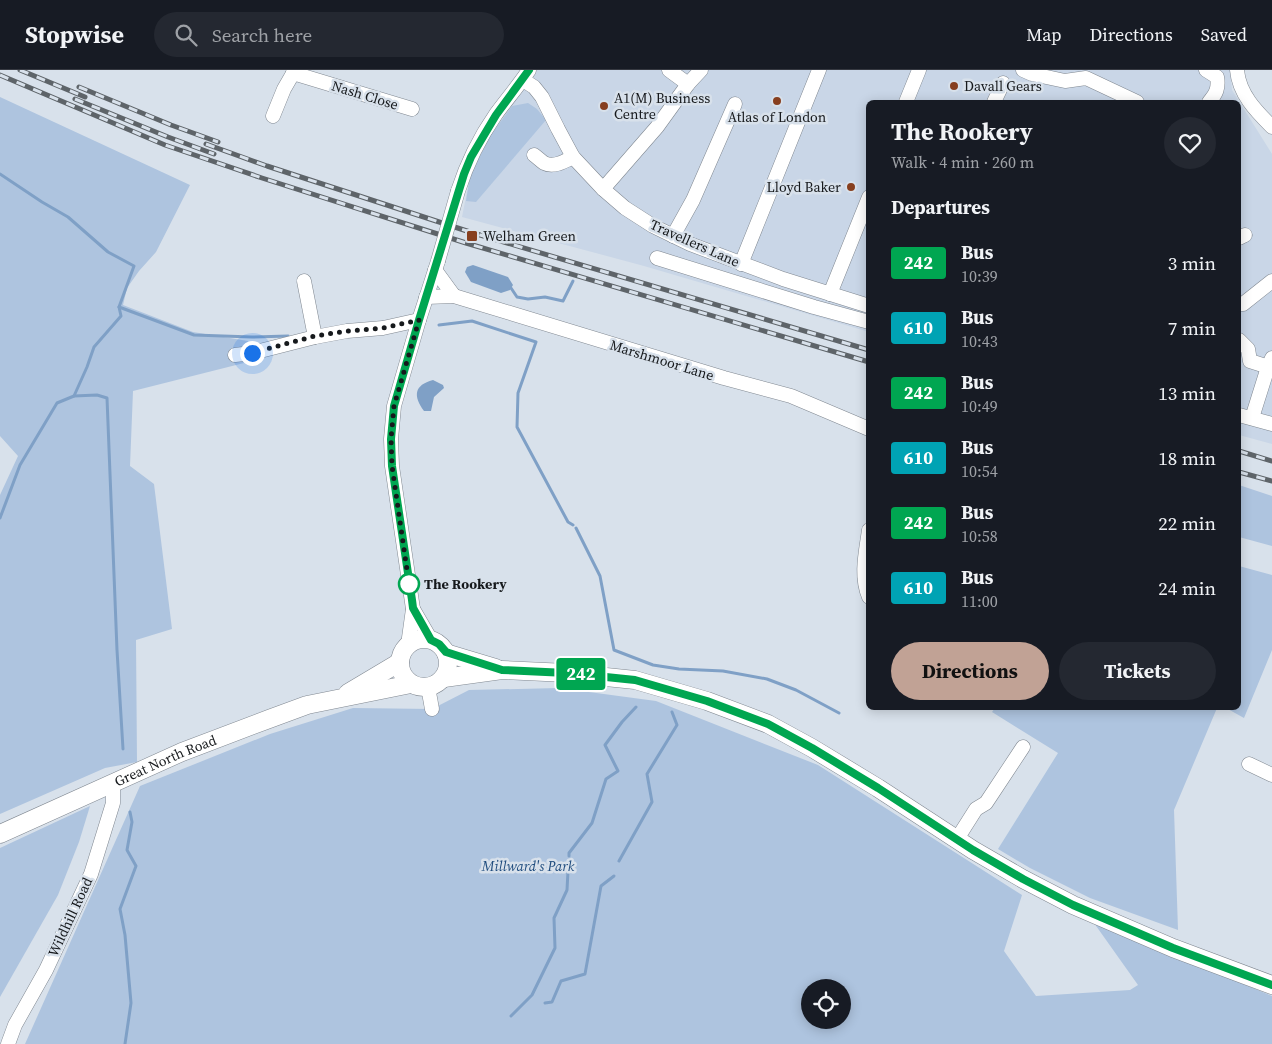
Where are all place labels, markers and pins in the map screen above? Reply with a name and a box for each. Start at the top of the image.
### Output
place label: Davall Gears [964,76,1042,96]
marker: Davall Gears [948,80,960,92]
place label: A1(M) Business Centre [614,88,710,124]
marker: Atlas of London [771,95,783,107]
marker: A1(M) Business Centre [598,100,610,112]
place label: Atlas of London [728,107,827,127]
place label: Lloyd Baker [766,177,841,197]
marker: Lloyd Baker [845,181,857,193]
place label: Welham Green [483,226,577,246]
marker: Welham Green [465,229,479,243]
marker: The Rookery [398,573,420,595]
place label: The Rookery [424,574,507,594]

